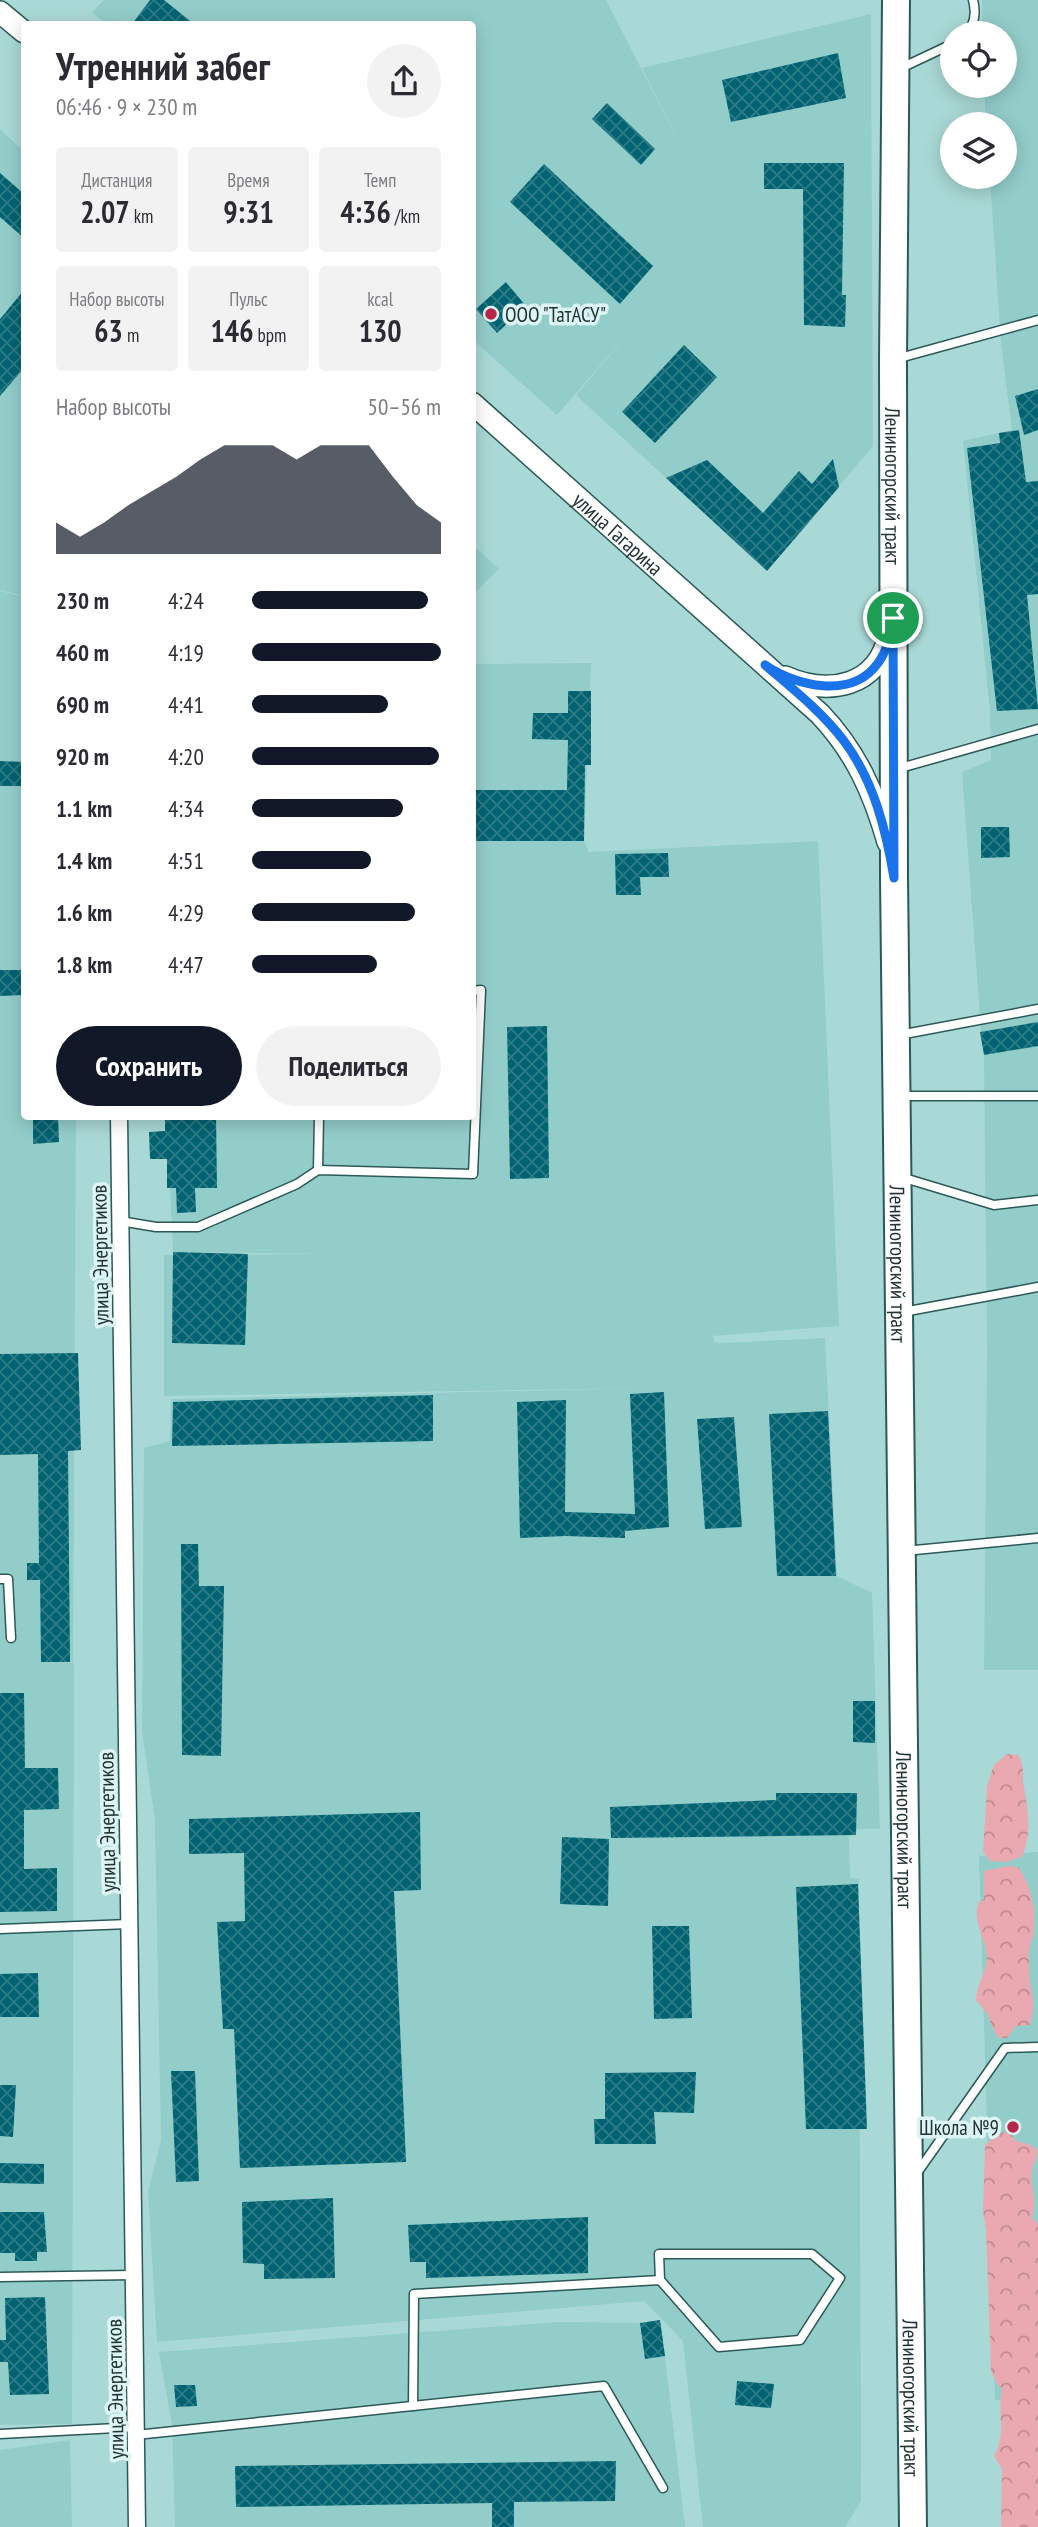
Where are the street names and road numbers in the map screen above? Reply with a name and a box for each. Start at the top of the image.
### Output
street label: Лениногорский тракт [880,406,907,565]
street label: улица Гагарина [567,486,669,581]
street label: Лениногорский тракт [884,1184,913,1343]
street label: улица Энергетиков [85,1185,115,1325]
street label: Лениногорский тракт [891,1750,919,1909]
street label: улица Энергетиков [92,1752,122,1892]
street label: Лениногорский тракт [897,2318,926,2477]
street label: улица Энергетиков [100,2319,130,2459]

